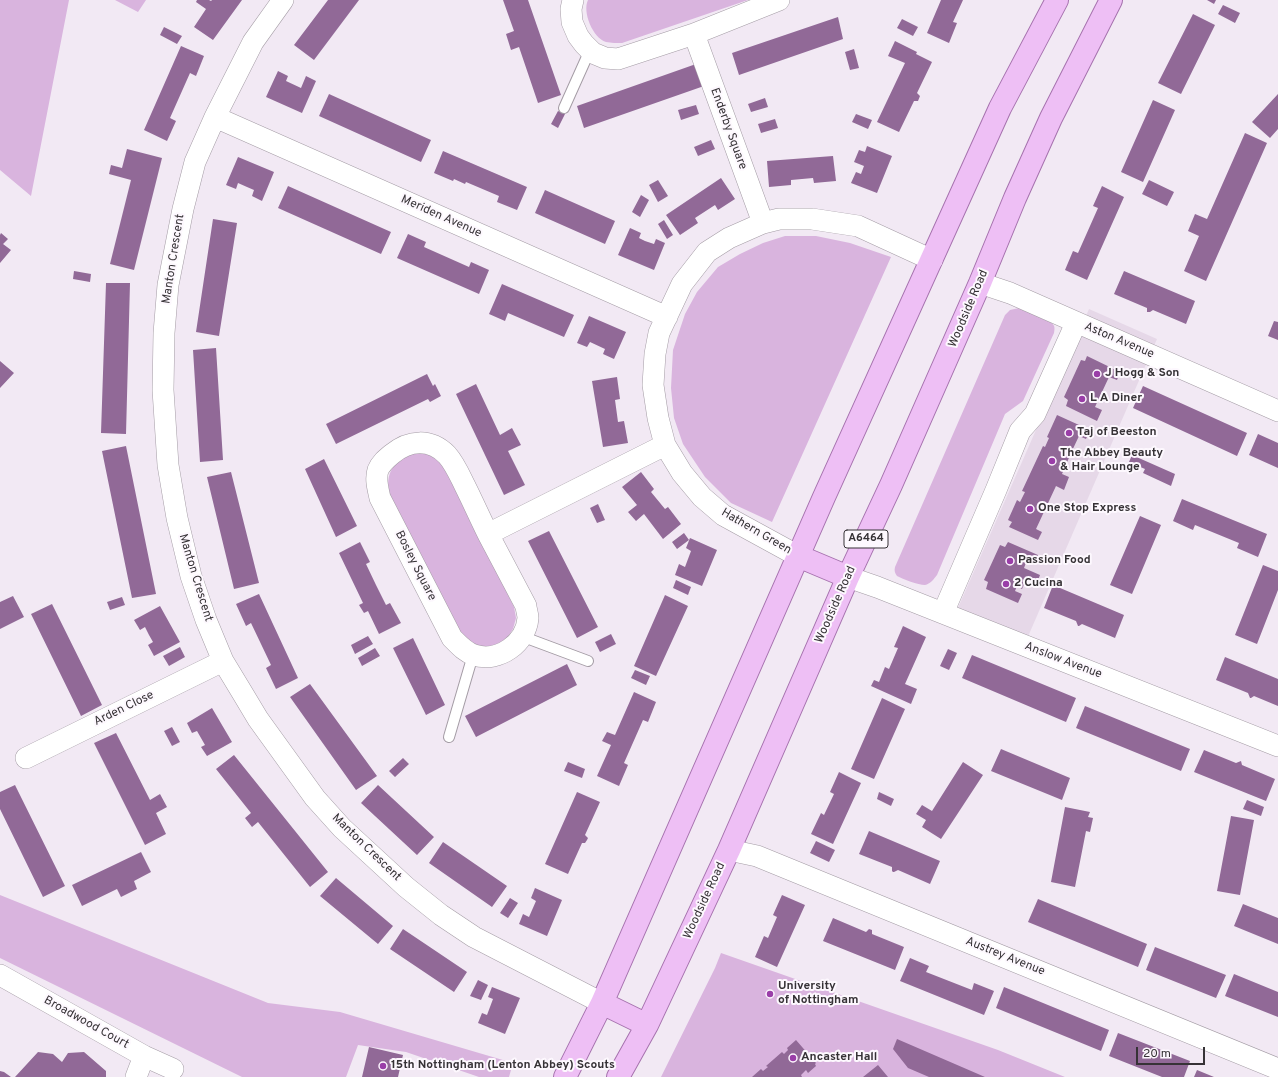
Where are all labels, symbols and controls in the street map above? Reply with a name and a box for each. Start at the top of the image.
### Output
street label: Enderby Square [707,86,749,172]
street label: Meriden Avenue [398,193,484,241]
street label: Manton Crescent [160,213,188,305]
street label: Woodside Road [946,268,992,350]
street label: Aston Avenue [1082,320,1156,362]
place label: J Hogg & Son [1105,367,1179,381]
marker: J Hogg & Son [1092,369,1102,379]
place label: L A Diner [1090,392,1142,406]
marker: L A Diner [1077,394,1087,404]
place label: Taj of Beeston [1077,426,1157,440]
marker: Taj of Beeston [1064,428,1074,438]
place label: The Abbey Beauty & Hair Lounge [1060,447,1163,475]
marker: The Abbey Beauty & Hair Lounge [1047,456,1057,466]
place label: One Stop Express [1038,502,1136,516]
marker: One Stop Express [1025,504,1035,514]
street label: Hathern Green [718,506,794,558]
street label: Bosley Square [391,529,439,603]
road number: A6464 [844,530,888,548]
street label: Manton Crescent [175,533,215,623]
place label: Passion Food [1018,554,1091,568]
marker: Passion Food [1005,556,1015,566]
street label: Woodside Road [813,564,859,646]
place label: 2 Cucina [1014,577,1063,591]
marker: 2 Cucina [1001,579,1011,589]
street label: Anslow Avenue [1022,640,1104,682]
street label: Arden Close [92,688,156,730]
street label: Manton Crescent [328,811,404,885]
street label: Woodside Road [681,860,729,942]
street label: Austrey Avenue [963,935,1047,979]
place label: University of Nottingham [778,980,858,1008]
marker: University of Nottingham [765,989,775,999]
street label: Broadwood Court [41,994,131,1052]
scale bar [1138,1039,1207,1065]
text: 20 m [1143,1046,1171,1062]
place label: Ancaster Hall [801,1051,877,1065]
marker: Ancaster Hall [788,1053,798,1063]
place label: 15th Nottingham (Lenton Abbey) Scouts [391,1059,615,1073]
marker: 15th Nottingham (Lenton Abbey) Scouts [378,1061,388,1071]

